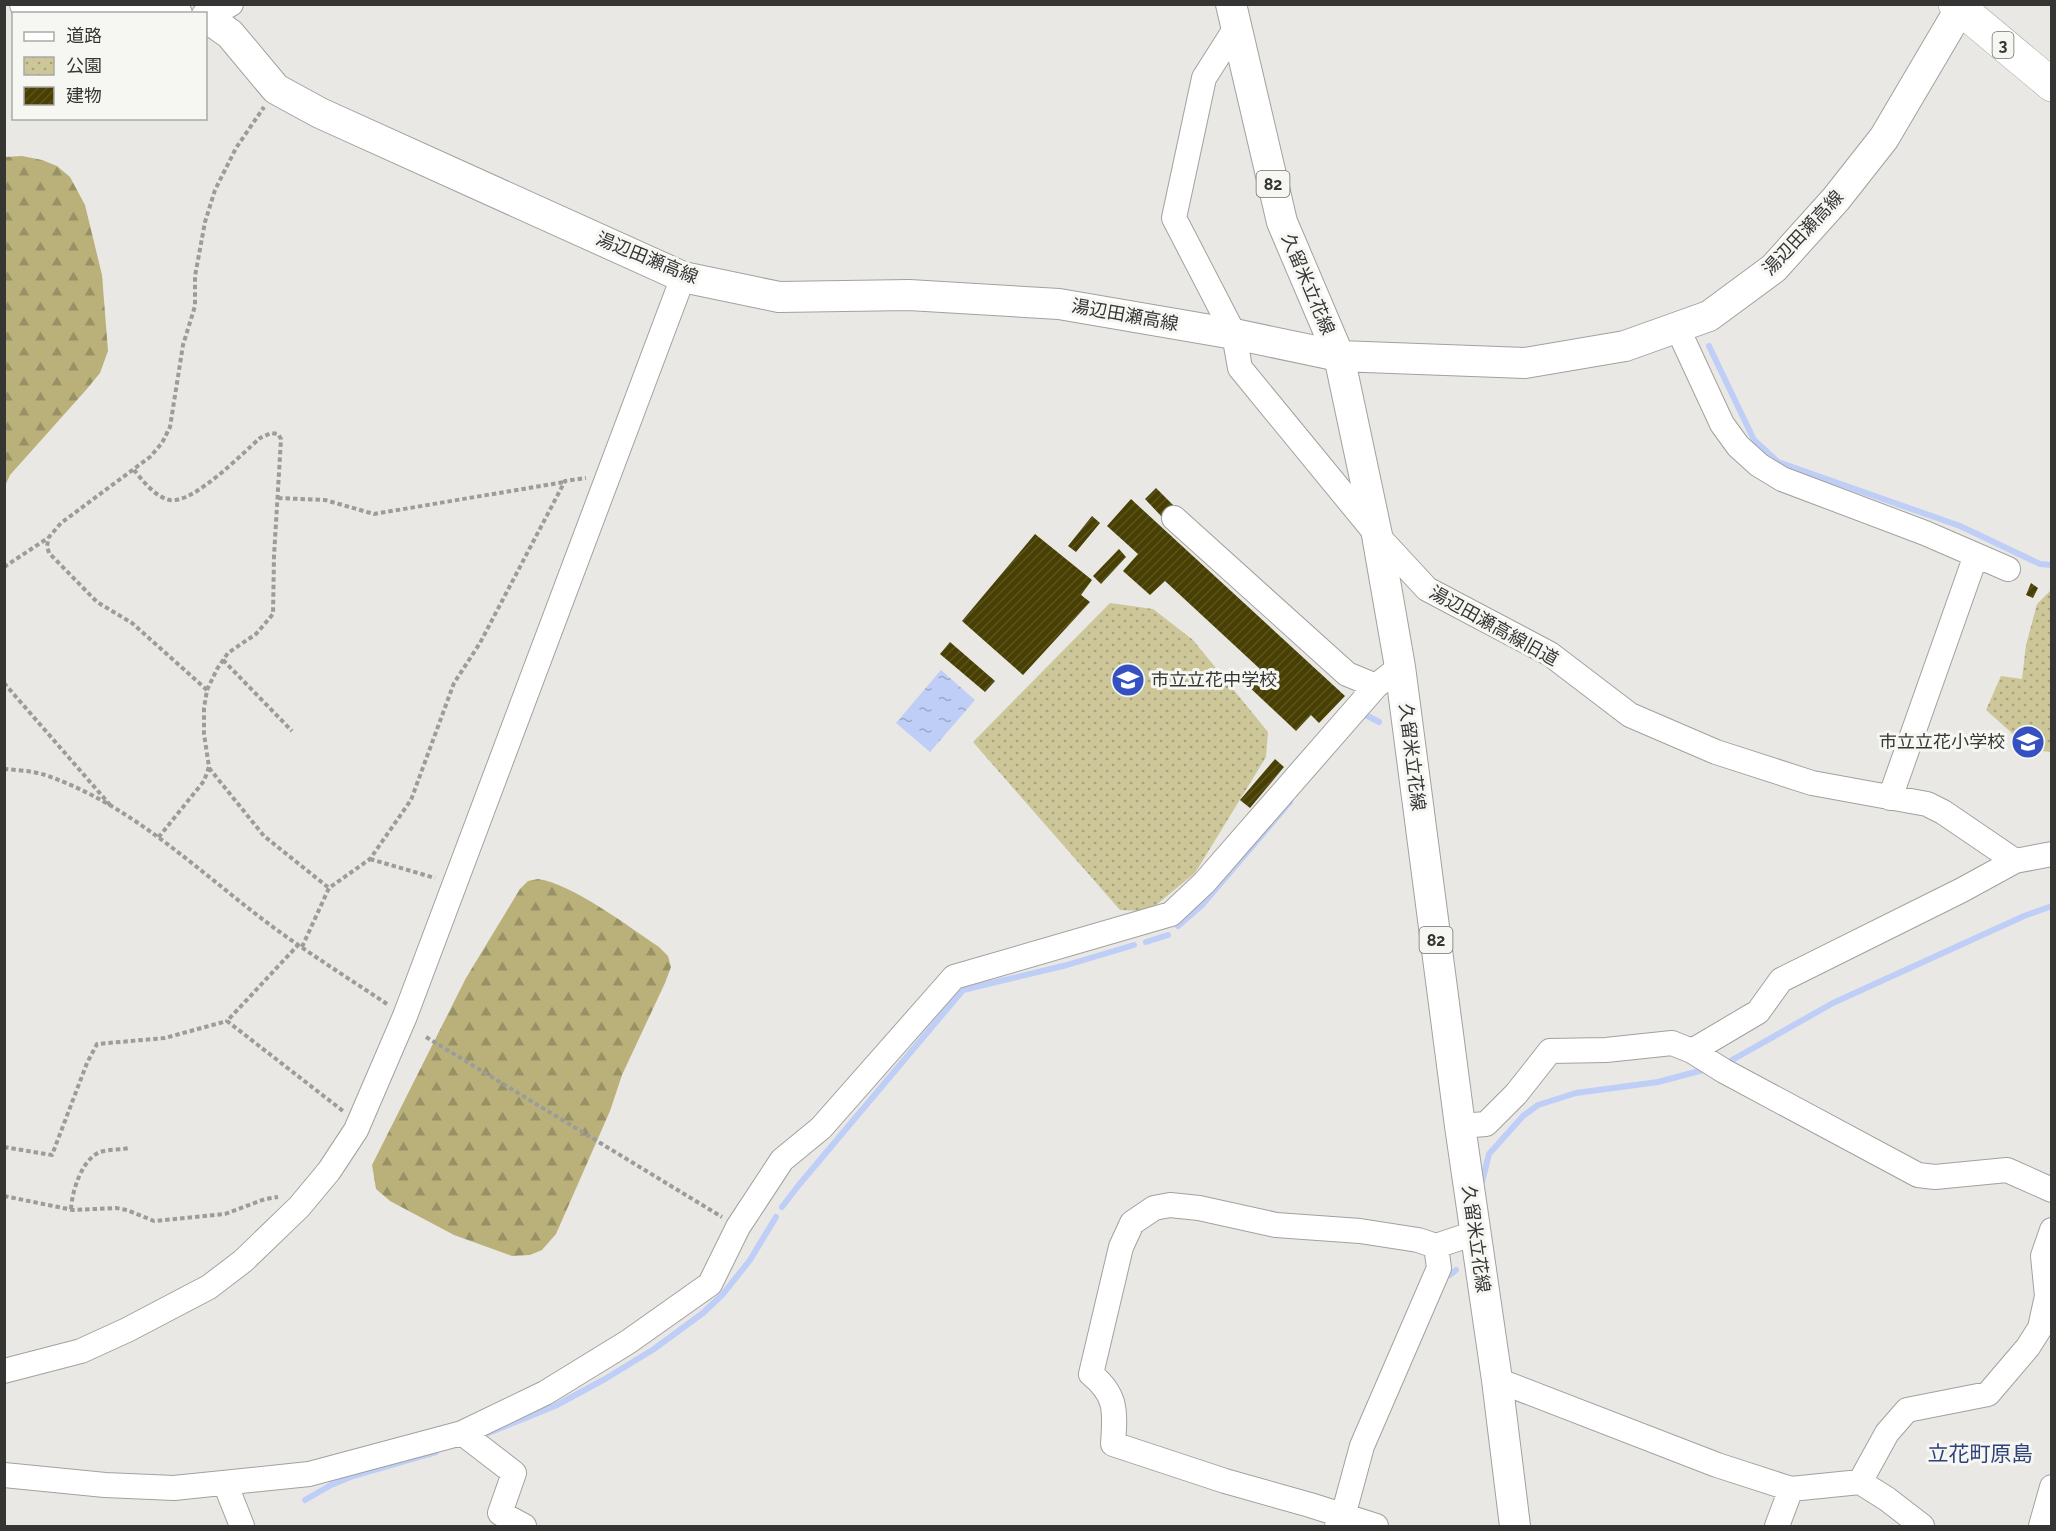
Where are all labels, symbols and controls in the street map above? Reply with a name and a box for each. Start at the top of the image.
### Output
legend [12,12,207,120]
text: 道路 [66,25,102,46]
road number: 3 [1992,32,2014,58]
text: 公園 [66,55,102,76]
text: 建物 [66,85,102,106]
road number: 82 [1256,171,1290,197]
street label: 湯辺田瀬高線 [1758,186,1847,279]
street label: 湯辺田瀬高線 [593,228,701,288]
street label: 久留米立花線 [1278,230,1339,338]
street label: 湯辺田瀬高線 [1070,295,1180,334]
street label: 湯辺田瀬高線旧道 [1426,581,1562,670]
school or university icon: 市立立花中学校 [1110,662,1146,698]
place label: 市立立花中学校 [1151,669,1277,690]
street label: 久留米立花線 [1395,702,1429,812]
school or university icon: 市立立花小学校 [2010,724,2046,760]
place label: 市立立花小学校 [1879,731,2005,752]
road number: 82 [1420,927,1452,953]
street label: 久留米立花線 [1459,1184,1494,1294]
district label: 立花町原島 [1928,1441,2033,1466]

